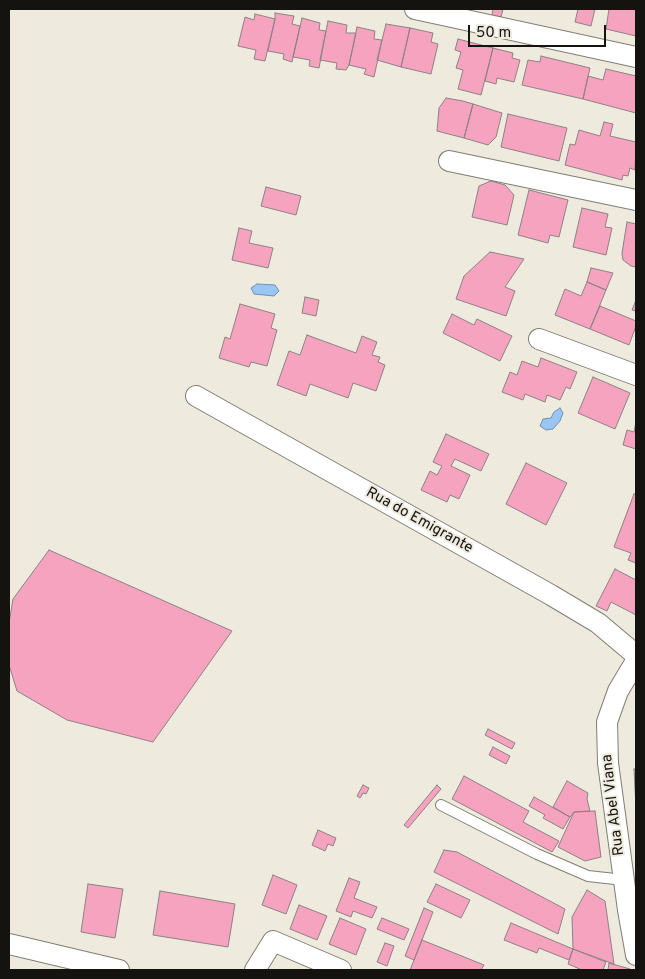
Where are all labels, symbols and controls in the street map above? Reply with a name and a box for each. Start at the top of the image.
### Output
scale bar [470,15,608,47]
text: 50 m [476,24,511,43]
street label: Rua do Emigrante [362,484,476,558]
street label: Rua Abel Viana [599,753,629,857]

